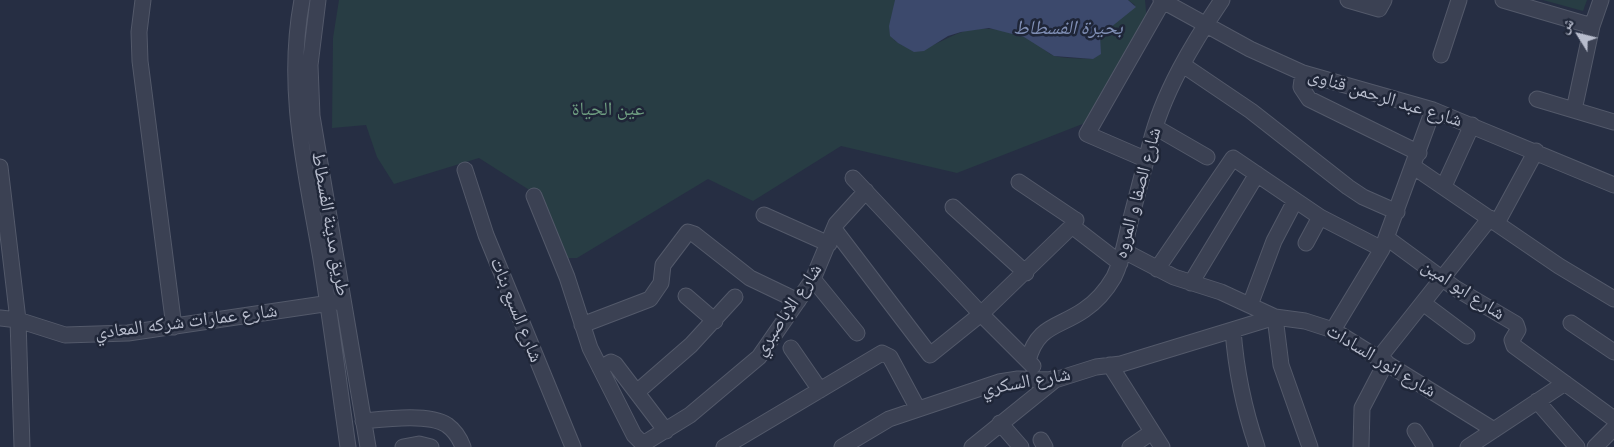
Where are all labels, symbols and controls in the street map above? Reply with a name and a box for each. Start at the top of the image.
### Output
north arrow [1554,10,1604,60]
text: ش [1555,15,1578,37]
water label: بحيرة الفسطاط [1013,16,1123,40]
street label: شارع عبد الرحمن قناوى [1305,64,1465,132]
park label: عين الحياة [572,99,644,121]
street label: شارع الصفا و المروه [1110,125,1166,261]
street label: طريق مدينة الفسطاط [306,150,354,298]
street label: شارع السبع بنات [485,254,547,366]
street label: شارع ابو امين [1417,255,1509,325]
street label: شارع الاباصيري [749,260,827,360]
street label: شارع عمارات شركه المعادي [93,299,279,345]
street label: شارع انور السادات [1322,319,1440,403]
street label: شارع السكري [980,363,1072,401]

